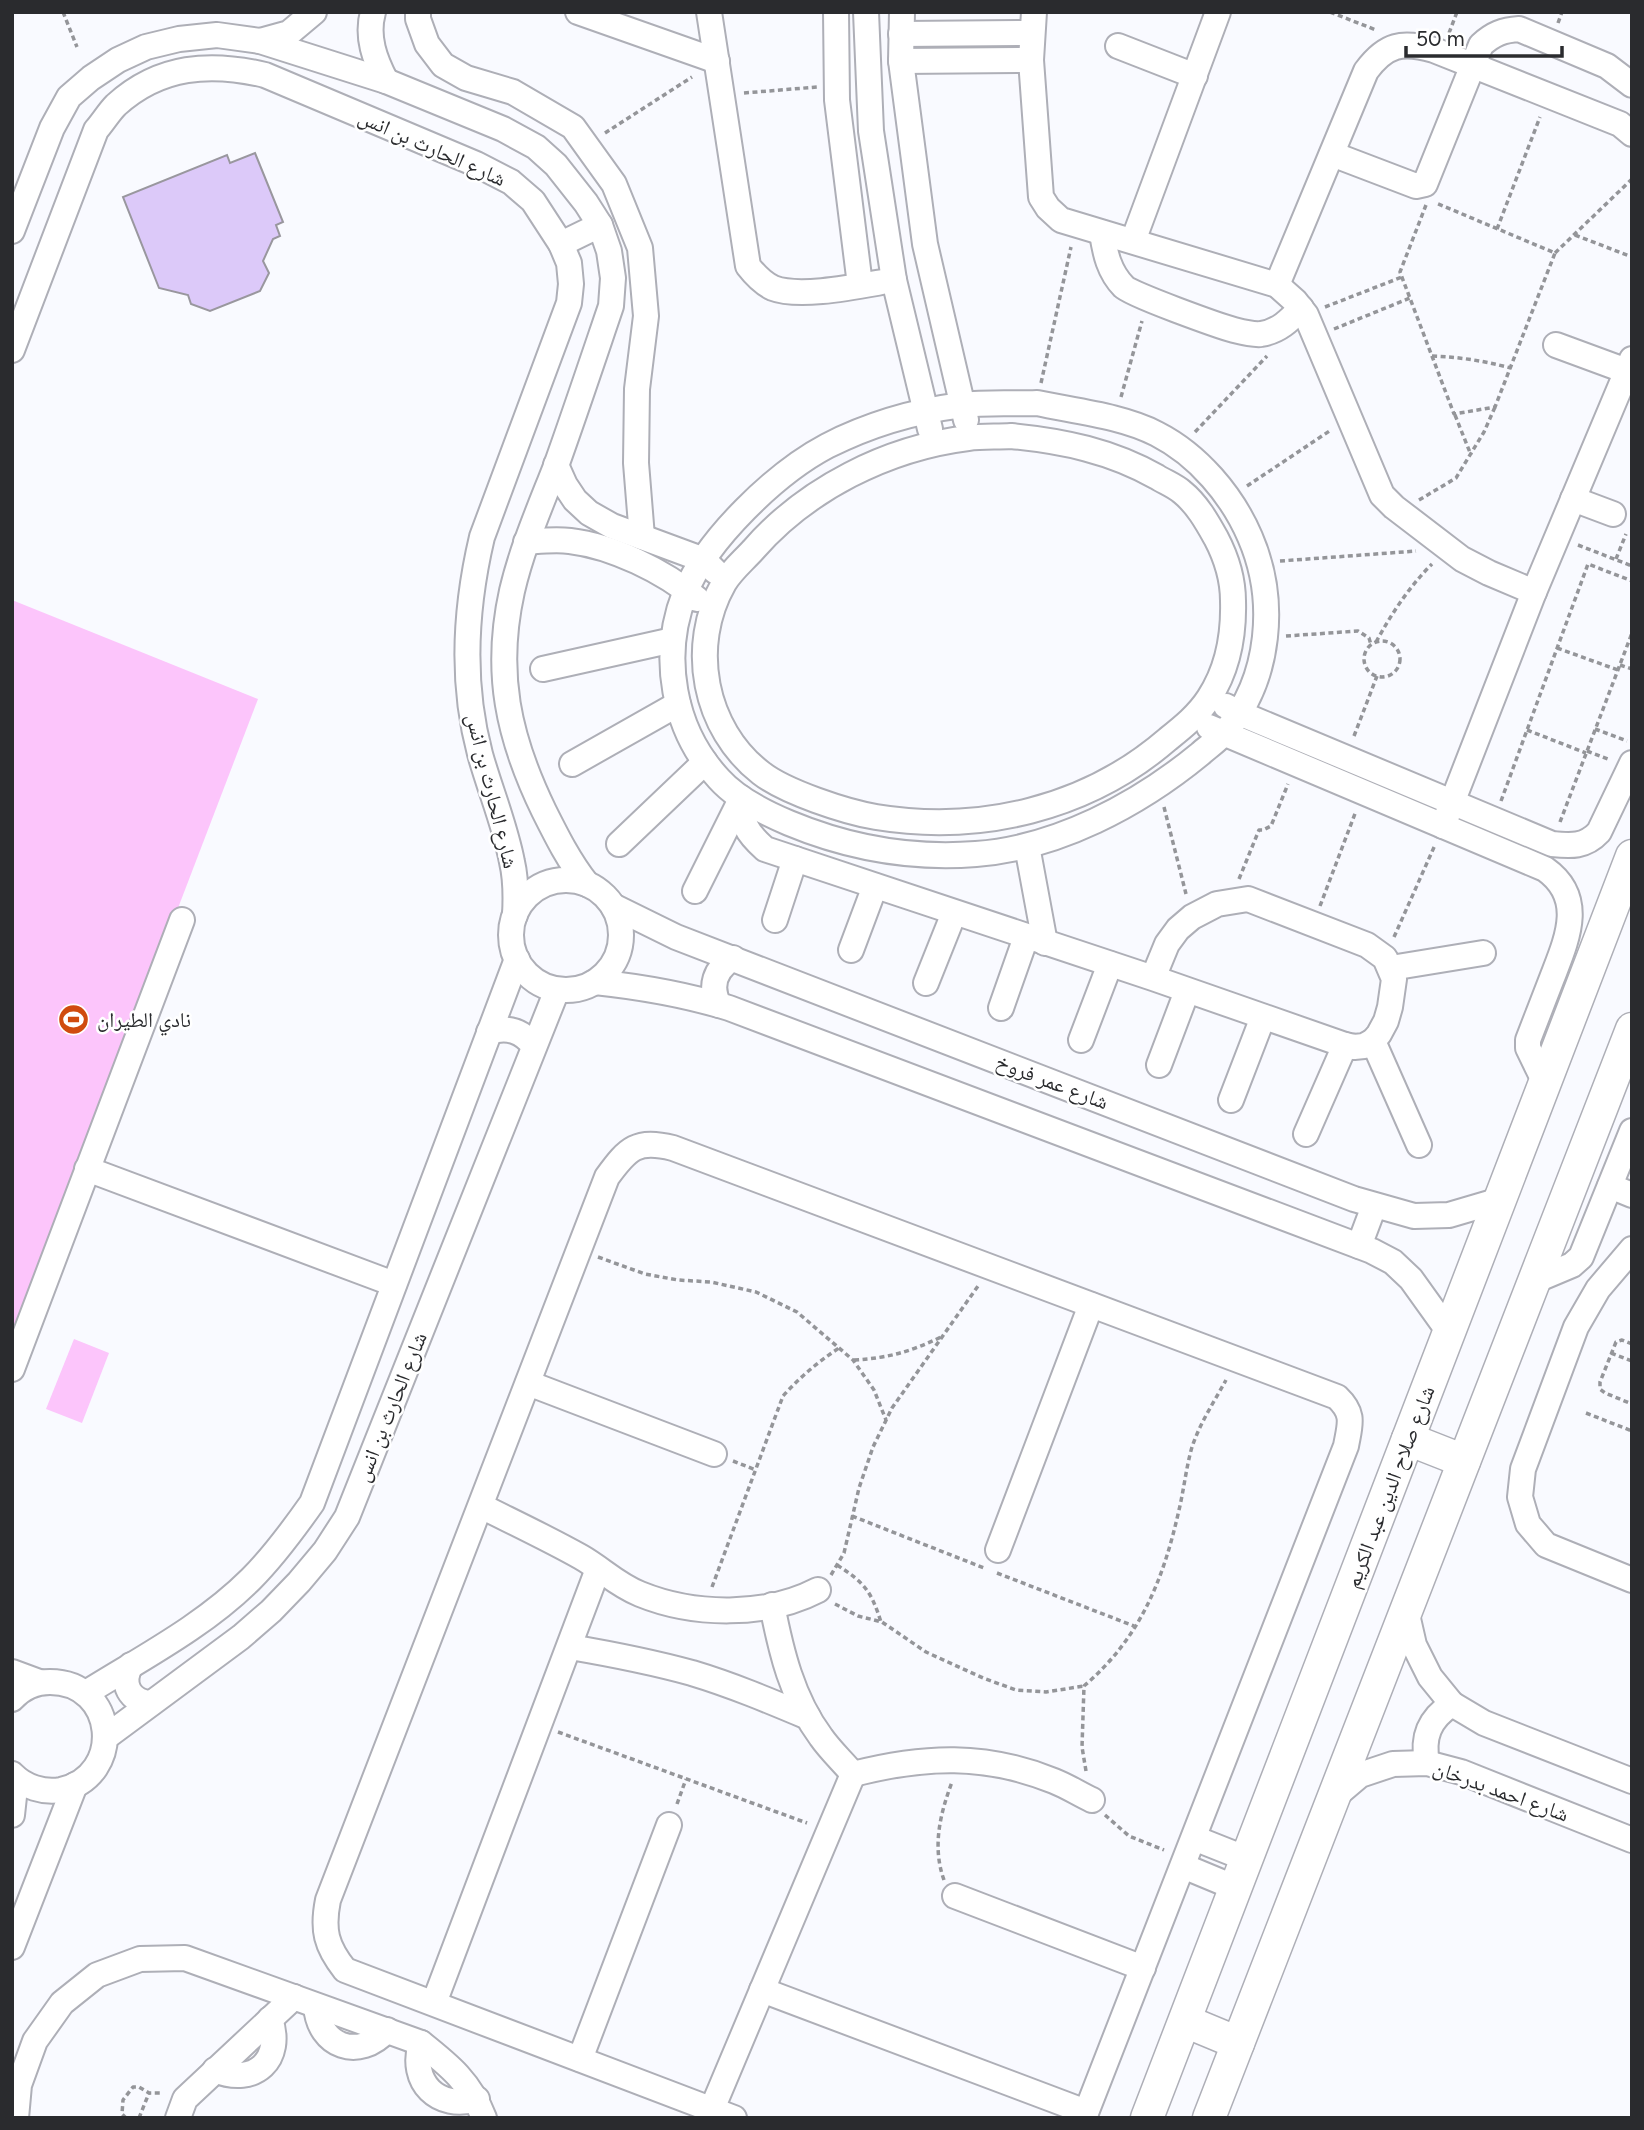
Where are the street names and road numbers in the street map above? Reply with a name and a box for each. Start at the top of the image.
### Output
street label: شارع الحارث بن انس [354,104,510,192]
street label: شارع الحارث بن انس [460,711,524,871]
street label: شارع عمر فروخ [992,1049,1112,1115]
street label: شارع الحارث بن انس [349,1329,433,1485]
street label: شارع صلاح الدين عبد الكريم [1339,1382,1442,1592]
street label: شارع احمد بدرخان [1430,1754,1572,1828]

